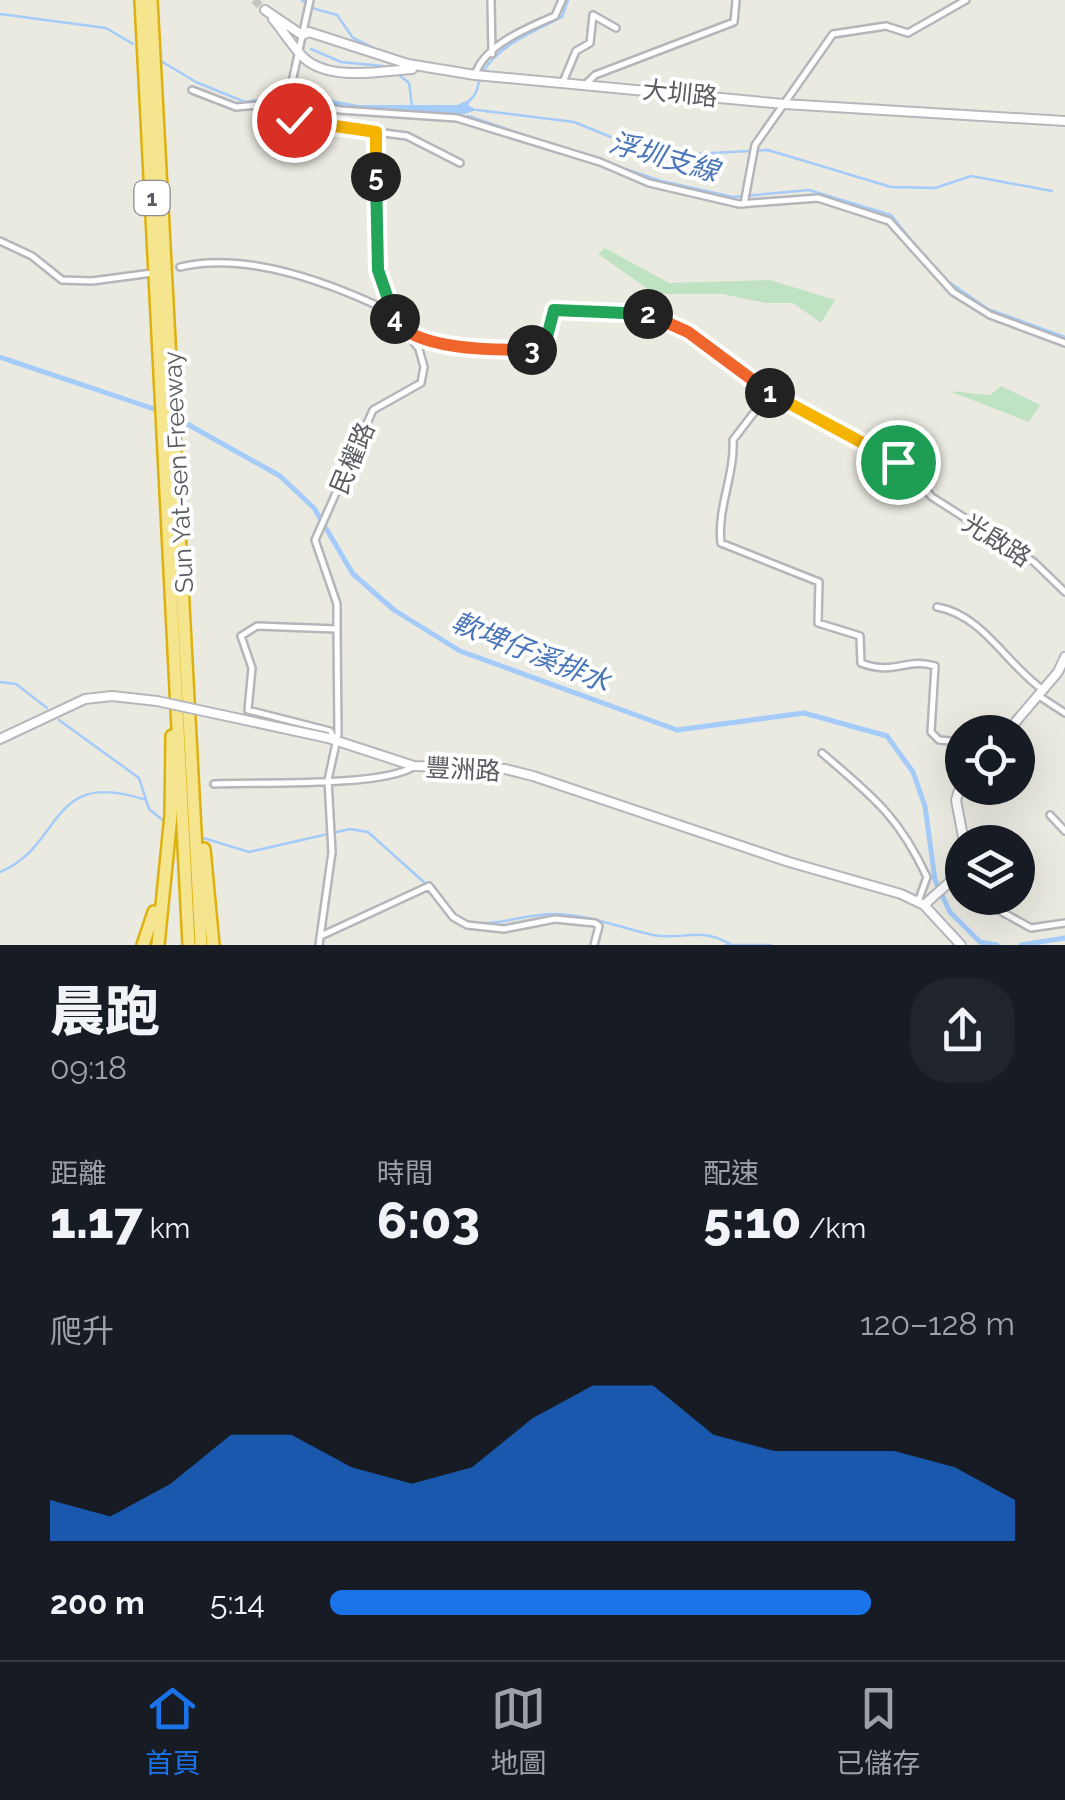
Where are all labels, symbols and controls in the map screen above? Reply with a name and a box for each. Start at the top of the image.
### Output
street label: 大圳路 [641,74,719,112]
pin [252,78,337,163]
icon: check [267,93,322,148]
water label: 浮圳支線 [606,126,725,189]
pin: 5 [351,152,401,202]
text: 5 [368,160,384,193]
road number: 1 [134,181,170,215]
pin: 2 [623,289,673,339]
pin: 4 [370,294,420,344]
text: 2 [640,297,656,330]
text: 4 [387,302,403,335]
pin: 3 [507,325,557,375]
text: 3 [524,333,540,366]
street label: Sun Yat-sen Freeway [157,350,199,594]
pin: 1 [745,368,795,418]
text: 1 [763,376,777,409]
street label: 民權路 [324,418,380,498]
pin [856,420,941,505]
icon: arrive [871,435,926,490]
street label: 光啟路 [957,507,1037,573]
water label: 軟埤仔溪排水 [447,605,617,700]
map controls [945,715,1035,915]
button: locate [945,715,1035,805]
street label: 豐洲路 [425,752,501,786]
button: layers [945,825,1035,915]
button: share [910,978,1015,1083]
text: 晨跑 [50,979,160,1044]
text: 09:18 [50,1049,127,1086]
text: 距離 [50,1157,106,1190]
text: 時間 [377,1157,433,1190]
text: 配速 [703,1157,759,1190]
text: 1.17 [50,1191,143,1250]
text: 6:03 [377,1191,480,1250]
text: 5:10 [703,1191,802,1250]
text: km [143,1212,190,1245]
text: /km [802,1212,866,1245]
text: 120–128 m [860,1305,1015,1342]
text: 爬升 [50,1312,114,1349]
text: 200 m [50,1584,145,1621]
text: 5:14 [210,1584,265,1621]
tab: 首頁 [145,1681,201,1781]
tab: 地圖 [490,1681,546,1781]
tab: 已儲存 [836,1681,920,1781]

